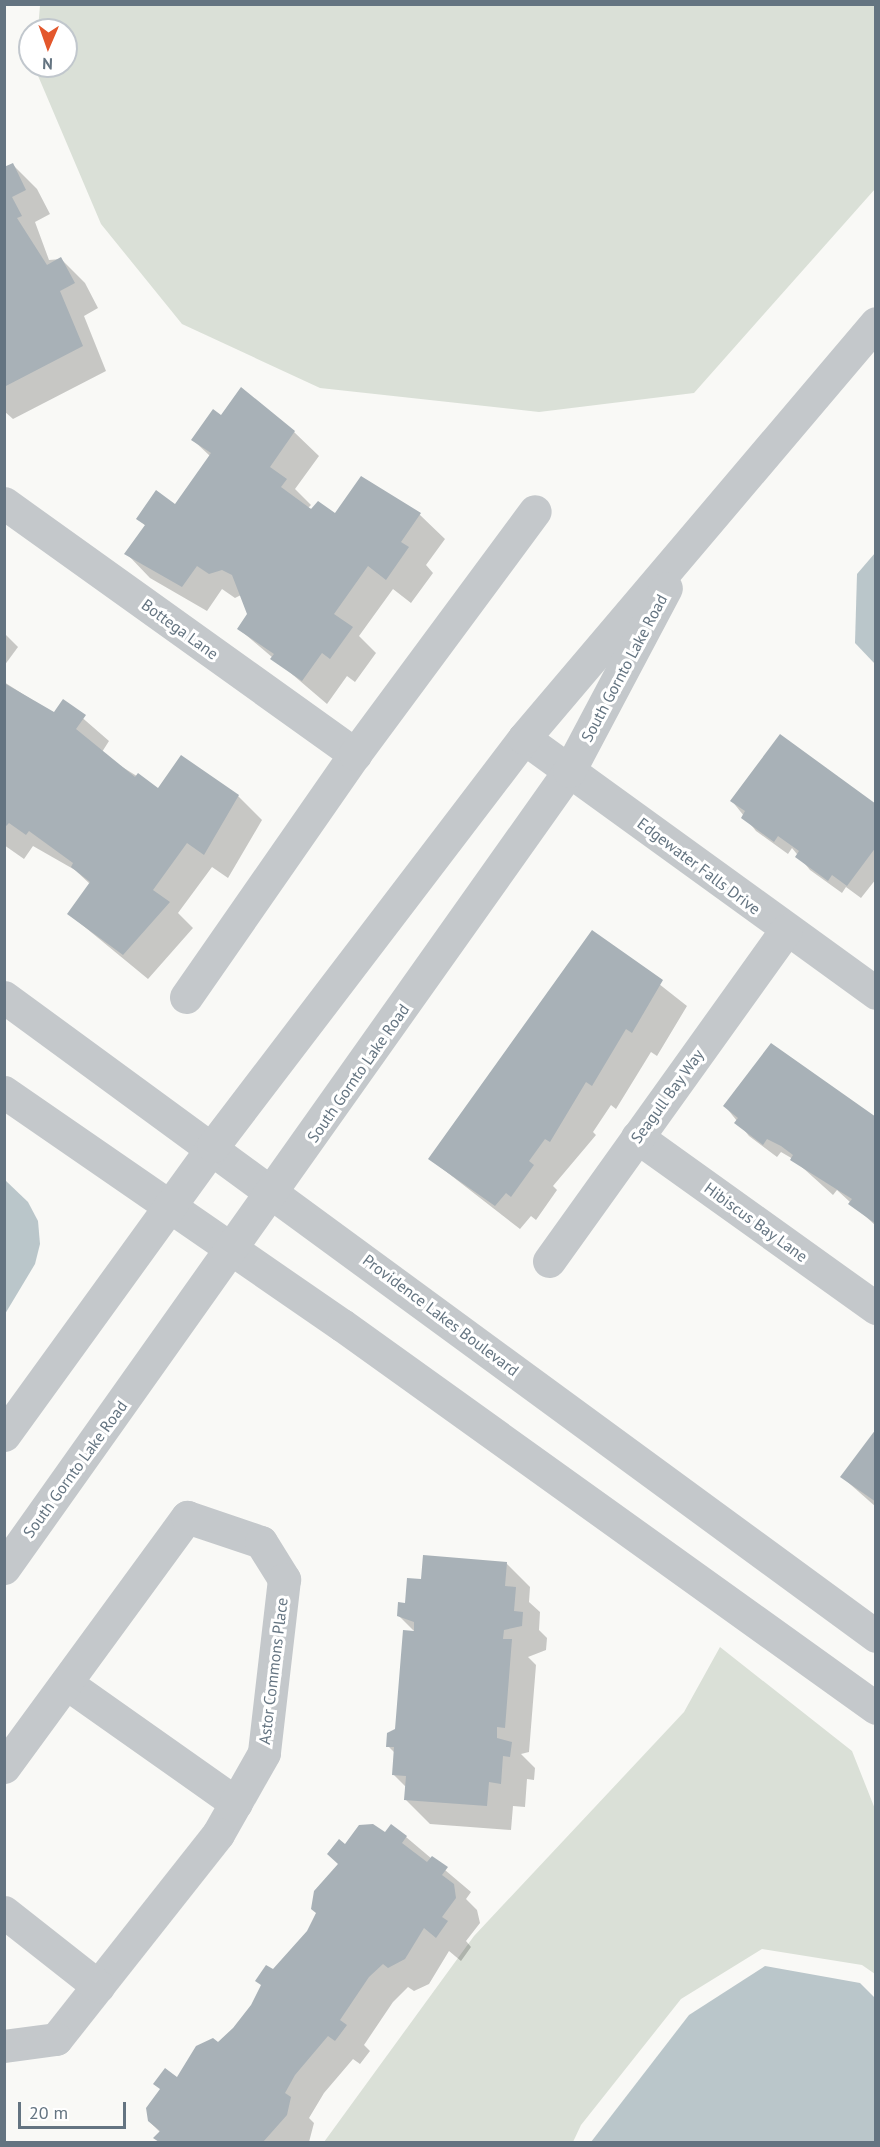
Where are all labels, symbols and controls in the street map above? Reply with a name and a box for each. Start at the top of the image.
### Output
north arrow [18,18,78,78]
text: N [42,54,53,74]
street label: South Gornto Lake Road [577,591,671,745]
street label: Bottega Lane [138,595,222,663]
street label: Edgewater Falls Drive [634,814,764,918]
street label: South Gornto Lake Road [303,1000,413,1146]
street label: Seagull Bay Way [626,1045,708,1147]
street label: Hibiscus Bay Lane [700,1178,812,1266]
street label: Providence Lakes Boulevard [359,1250,523,1380]
street label: South Gornto Lake Road [19,1397,131,1541]
street label: Astor Commons Place [254,1597,292,1745]
scale bar [21,2090,129,2128]
text: 20 m [29,2101,68,2124]

